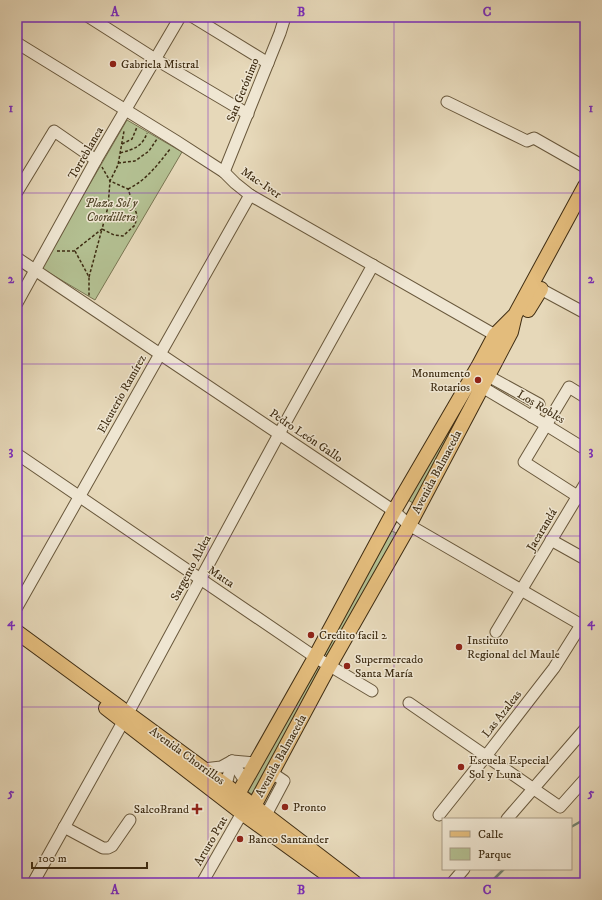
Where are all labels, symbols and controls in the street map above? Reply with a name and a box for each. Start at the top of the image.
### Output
text: A [110,4,120,20]
text: B [297,4,305,20]
text: C [483,4,492,20]
street label: San Gerónimo [223,55,263,124]
place label: Gabriela Mistral [121,57,199,72]
marker: Gabriela Mistral [108,59,118,69]
text: 1 [9,100,14,116]
text: 1 [589,100,594,116]
street label: Torreblanca [65,123,108,182]
street label: Mac-Iver [238,164,284,202]
park label: Plaza Sol y Coordillera [85,196,139,225]
text: 2 [8,271,15,287]
text: 2 [588,271,595,287]
street label: Eleuterio Ramírez [94,352,150,436]
place label: Monumento Rotarios [412,366,470,395]
marker: Monumento Rotarios [473,375,483,385]
street label: Los Robles [514,387,568,427]
street label: Pedro León Gallo [266,406,346,466]
street label: Avenida Balmaceda [409,427,466,516]
text: 3 [9,443,14,459]
text: 3 [589,443,594,459]
street label: Jacarandá [523,505,561,555]
street label: Sargento Aldea [167,532,215,603]
street label: Matta [205,563,238,592]
text: 4 [6,614,15,631]
text: 4 [586,614,595,631]
place label: Credito facil 2 [319,628,387,643]
marker: Credito facil 2 [306,630,316,640]
place label: Instituto Regional del Maule [467,633,560,662]
marker: Instituto Regional del Maule [454,642,464,652]
place label: Supermercado Santa María [355,652,423,681]
marker: Supermercado Santa María [342,661,352,671]
street label: Las Azaleas [479,687,525,741]
street label: Avenida Balmaceda [252,711,310,800]
street label: Avenida Chorrillos [146,724,228,788]
place label: Escuela Especial Sol y Luna [469,753,550,782]
marker: Escuela Especial Sol y Luna [456,762,466,772]
text: 5 [7,785,15,801]
text: 5 [587,785,595,801]
place label: Pronto [293,800,326,815]
place label: SalcoBrand [134,802,189,817]
marker: Pronto [280,802,290,812]
marker: SalcoBrand [192,804,202,814]
street label: Arturo Prat [191,813,231,869]
legend [442,818,572,870]
text: Calle [478,827,503,842]
place label: Banco Santander [248,832,329,847]
marker: Banco Santander [235,834,245,844]
scale bar [32,844,147,870]
text: Parque [478,847,511,862]
text: 100 m [38,851,67,866]
text: A [110,882,120,898]
text: B [297,882,305,898]
text: C [483,882,492,898]

